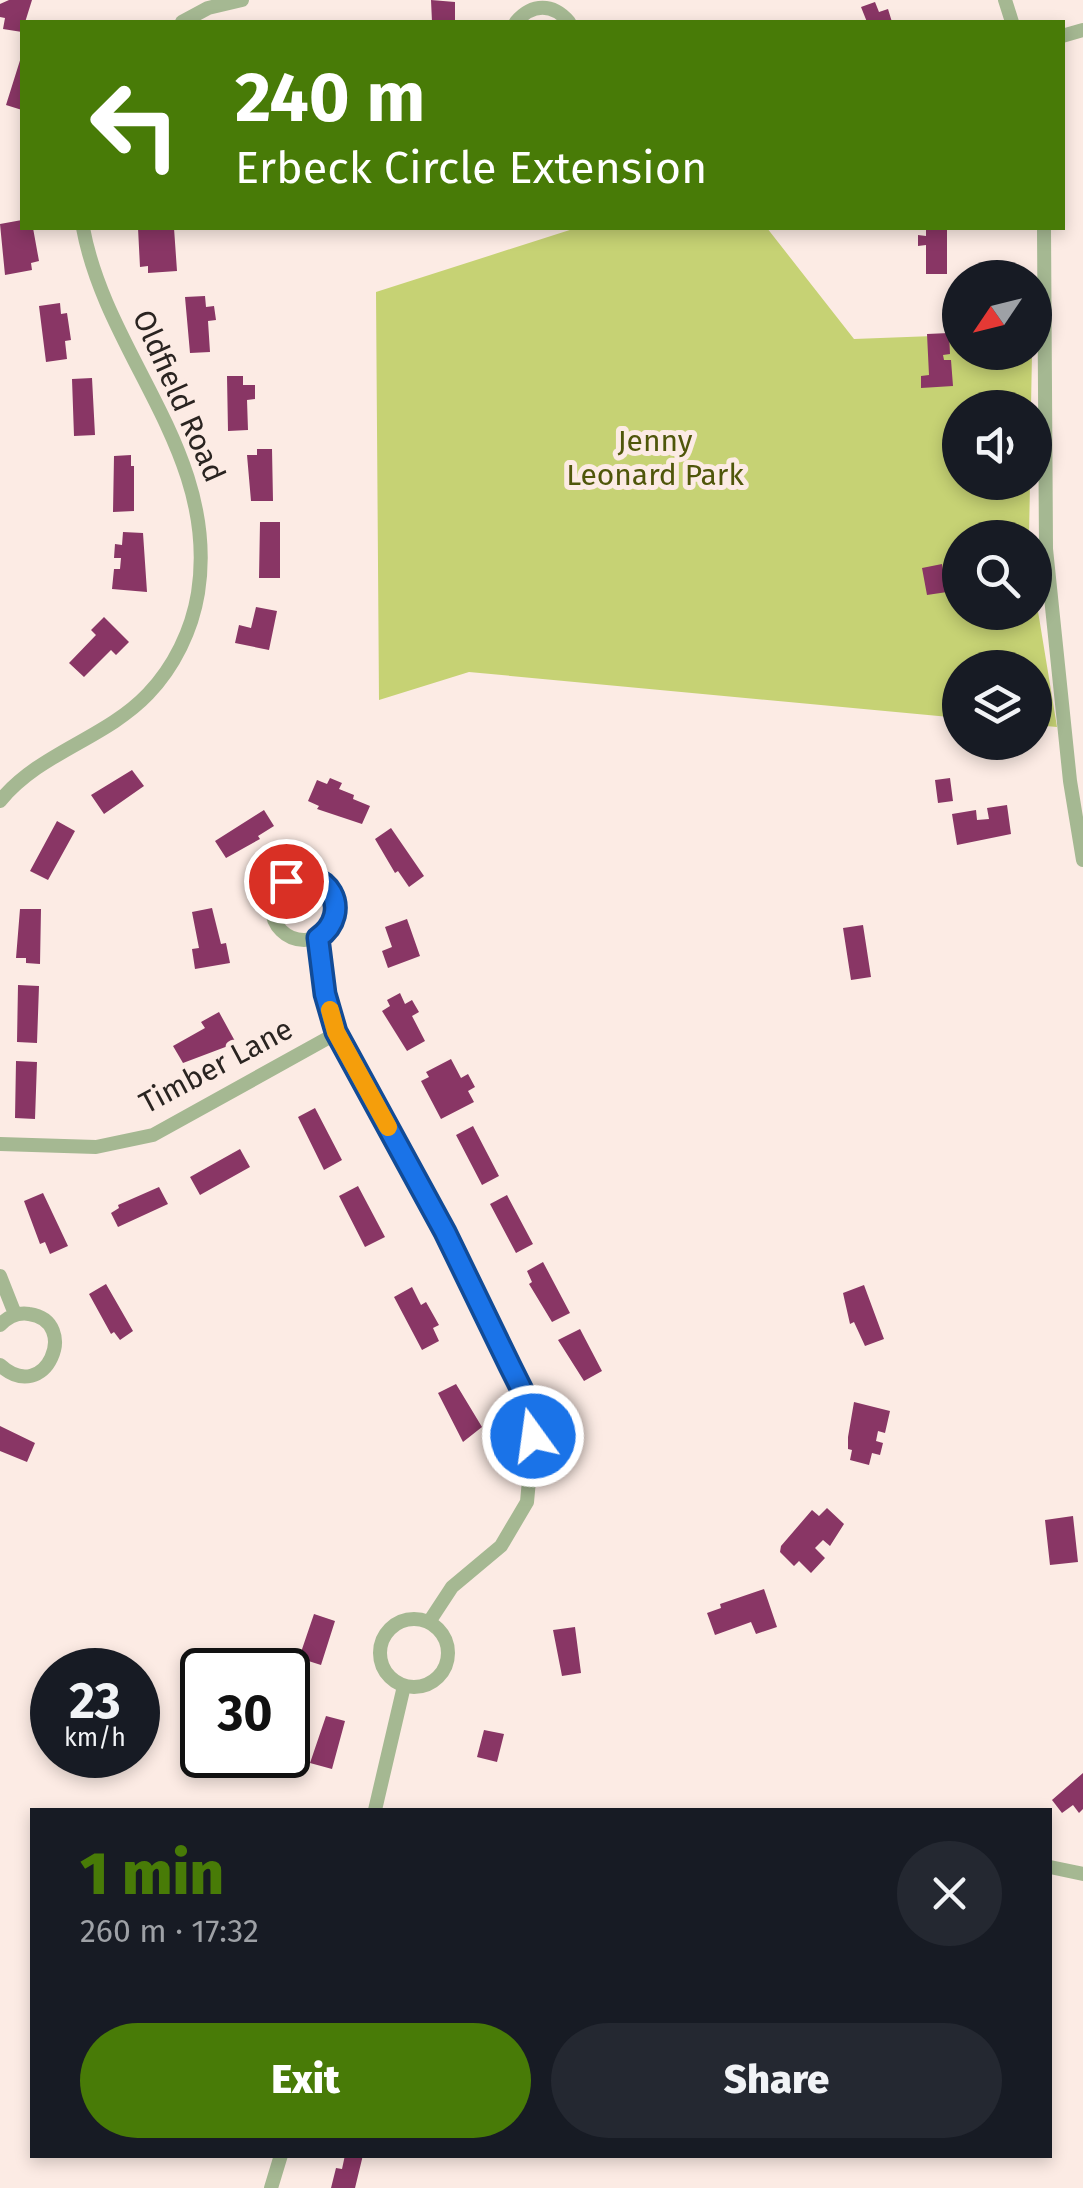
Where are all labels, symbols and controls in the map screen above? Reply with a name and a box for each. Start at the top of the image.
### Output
text: 240 m [235,56,425,140]
icon: left [70,60,200,190]
text: Erbeck Circle Extension [235,141,707,195]
north arrow [942,260,1052,370]
map controls [942,260,1052,760]
street label: Oldfield Road [125,304,233,488]
button: sound [942,390,1052,500]
park label: Jenny Leonard Park [566,423,744,493]
button: search [942,520,1052,630]
button: layers [942,650,1052,760]
pin [244,839,329,924]
icon: arrive [259,854,314,909]
street label: Timber Lane [133,1011,299,1121]
position arrow [481,1384,585,1488]
speed limit sign: 30 [180,1648,310,1778]
text: 23 [69,1671,121,1731]
text: km/h [64,1723,126,1753]
text: 1 min [80,1838,224,1910]
button: close [897,1841,1002,1946]
text: 260 m · 17:32 [80,1912,259,1950]
button: Exit [80,2023,531,2138]
button: Share [551,2023,1002,2138]

